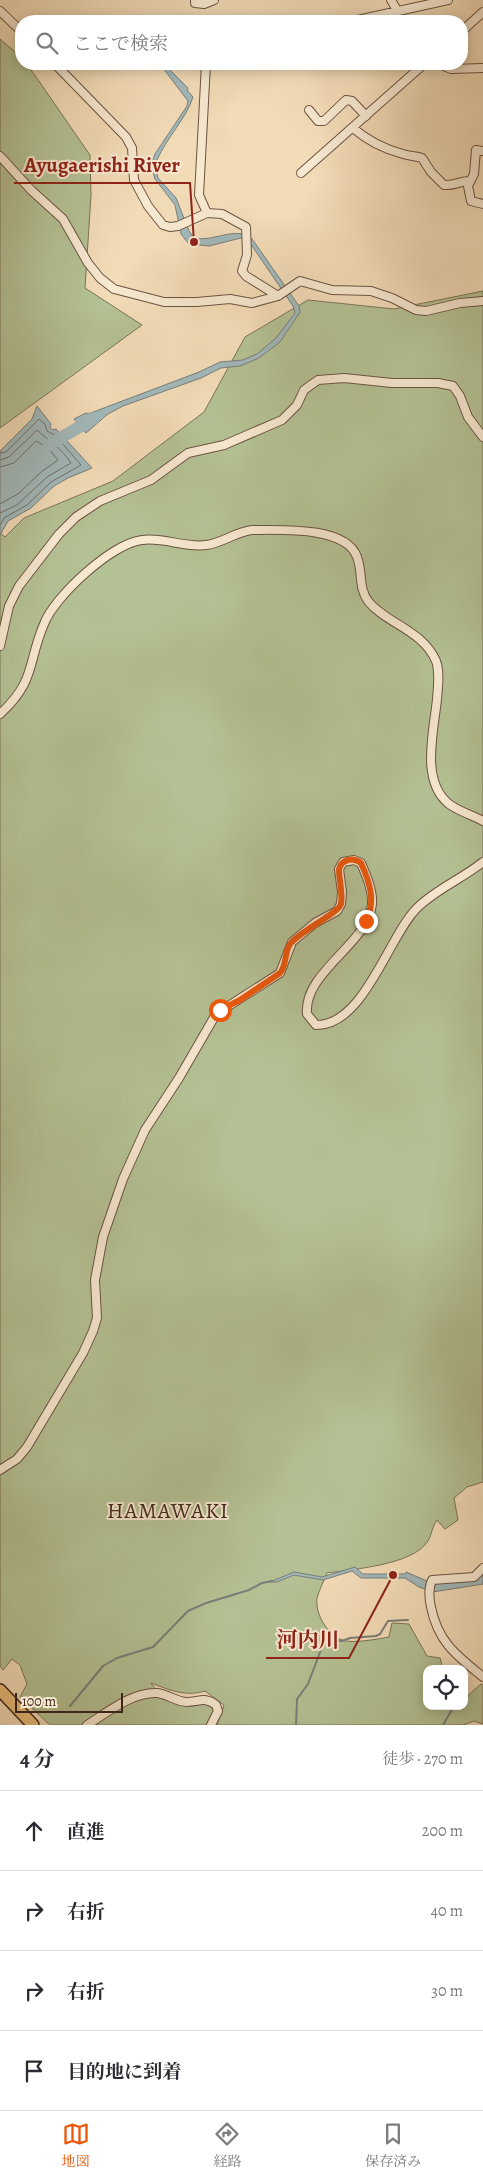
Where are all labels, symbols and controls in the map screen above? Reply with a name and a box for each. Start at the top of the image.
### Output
search box [15,15,468,70]
icon: search [33,29,61,57]
text: ここで検索 [73,31,168,57]
callout: Ayugaerishi River [14,147,190,183]
text: Ayugaerishi River [23,151,180,179]
route end [355,910,378,933]
route start [209,999,232,1022]
district label: HAMAWAKI [107,1496,229,1526]
callout: 河内川 [266,1622,349,1658]
text: 河内川 [277,1626,340,1654]
map controls [423,1665,468,1710]
button: locate [423,1665,468,1710]
scale bar [15,1690,122,1713]
text: 100 m [22,1692,56,1711]
text: 4 分 [20,1745,55,1773]
text: 徒歩 · 270 m [382,1748,463,1770]
icon: ahead [20,1817,48,1845]
text: 直進 [67,1819,105,1845]
text: 200 m [422,1820,463,1842]
icon: right [20,1897,48,1925]
text: 右折 [67,1899,105,1925]
text: 40 m [431,1900,463,1922]
icon: right [20,1977,48,2005]
text: 右折 [67,1979,105,2005]
text: 30 m [431,1980,463,2002]
icon: arrive [20,2057,48,2085]
text: 目的地に到着 [67,2059,181,2085]
tab: 地図 [62,2120,90,2171]
tab: 経路 [213,2120,241,2171]
tab: 保存済み [365,2120,421,2171]

